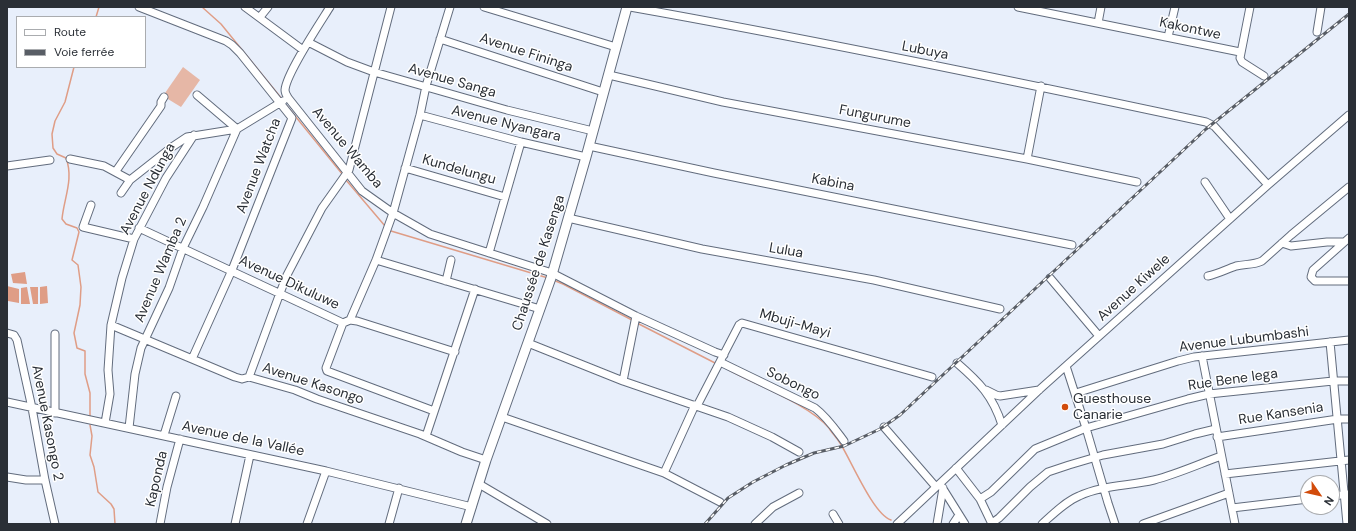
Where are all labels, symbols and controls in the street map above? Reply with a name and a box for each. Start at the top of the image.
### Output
street label: Kakontwe [1158,14,1222,44]
legend [16,16,146,68]
text: Route [54,24,86,40]
street label: Avenue Fininga [477,30,575,76]
street label: Lubuya [900,38,950,64]
text: Voie ferrée [54,44,114,60]
street label: Avenue Sanga [406,60,498,102]
street label: Avenue Nyangara [450,102,562,146]
street label: Fungurume [838,102,912,132]
street label: Avenue Wamba [308,104,386,192]
street label: Avenue Watcha [233,116,285,216]
street label: Avenue Ndunga [117,140,179,238]
street label: Kundelungu [420,151,498,189]
street label: Kabina [810,171,856,195]
street label: Chaussée de Kasenga [509,193,569,333]
street label: Avenue Wamba 2 [131,215,191,325]
street label: Lulua [768,240,804,262]
street label: Avenue Kiwele [1094,251,1174,325]
street label: Avenue Dikuluwe [236,252,342,314]
street label: Mbuji-Mayi [757,306,833,342]
street label: Avenue Lubumbashi [1178,324,1310,356]
street label: Avenue Kasongo [260,360,366,408]
street label: Avenue Kasongo 2 [28,364,66,482]
street label: Sobongo [764,364,822,404]
street label: Rue Bene lega [1187,365,1279,395]
place label: Guesthouse Canarie [1073,391,1151,424]
street label: Rue Kansenia [1237,399,1325,429]
marker: Guesthouse Canarie [1060,402,1070,412]
street label: Avenue de la Vallée [180,418,306,460]
street label: Kaponda [142,449,172,509]
north arrow [1300,475,1340,515]
text: N [1321,494,1337,508]

